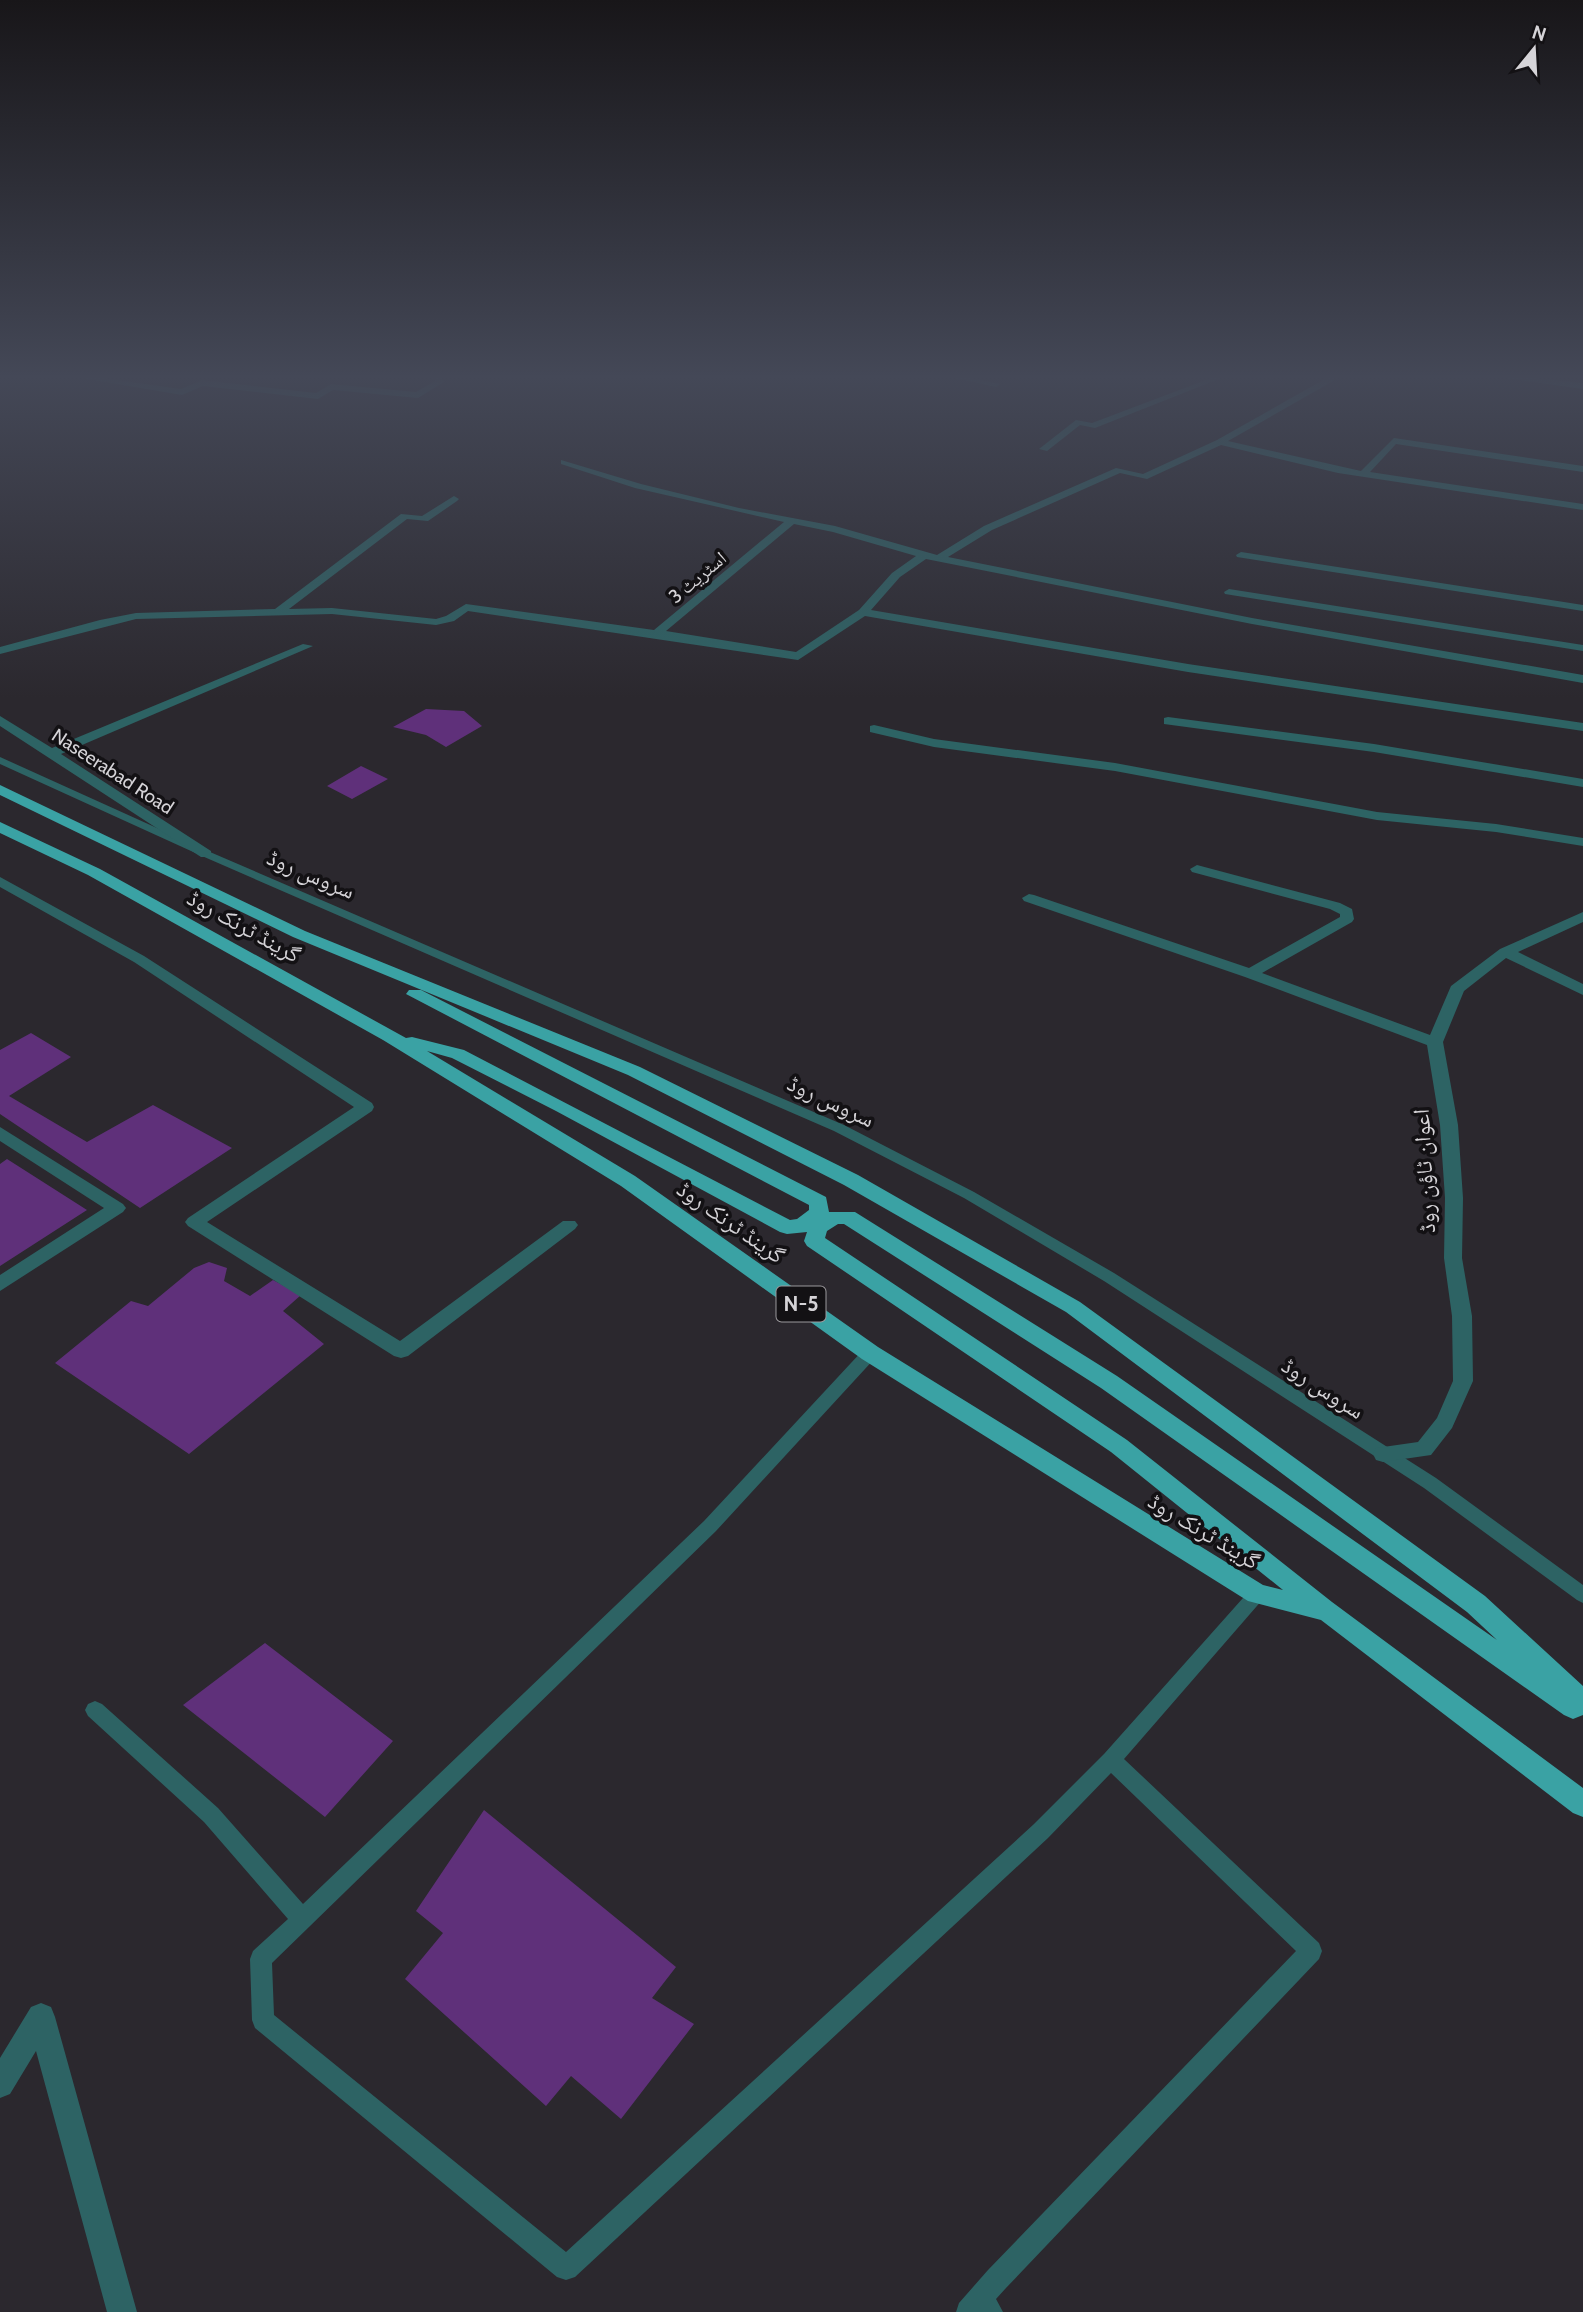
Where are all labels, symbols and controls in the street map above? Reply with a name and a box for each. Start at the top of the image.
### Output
north arrow [1499,14,1569,84]
text: N [1529,20,1549,46]
street label: اسٹریٹ 3 [664,547,731,608]
street label: Naseerabad Road [48,724,178,819]
street label: سروس روڈ [263,843,359,905]
street label: گرینڈ ٹرنک روڈ [182,883,306,969]
street label: سروس روڈ [783,1069,879,1133]
street label: اعوان ٹاؤن روڈ [1407,1108,1441,1234]
street label: گرینڈ ٹرنک روڈ [672,1175,791,1270]
road number: N-5 [776,1286,826,1322]
street label: سروس روڈ [1276,1351,1370,1425]
street label: گرینڈ ٹرنک روڈ [1143,1487,1265,1575]

